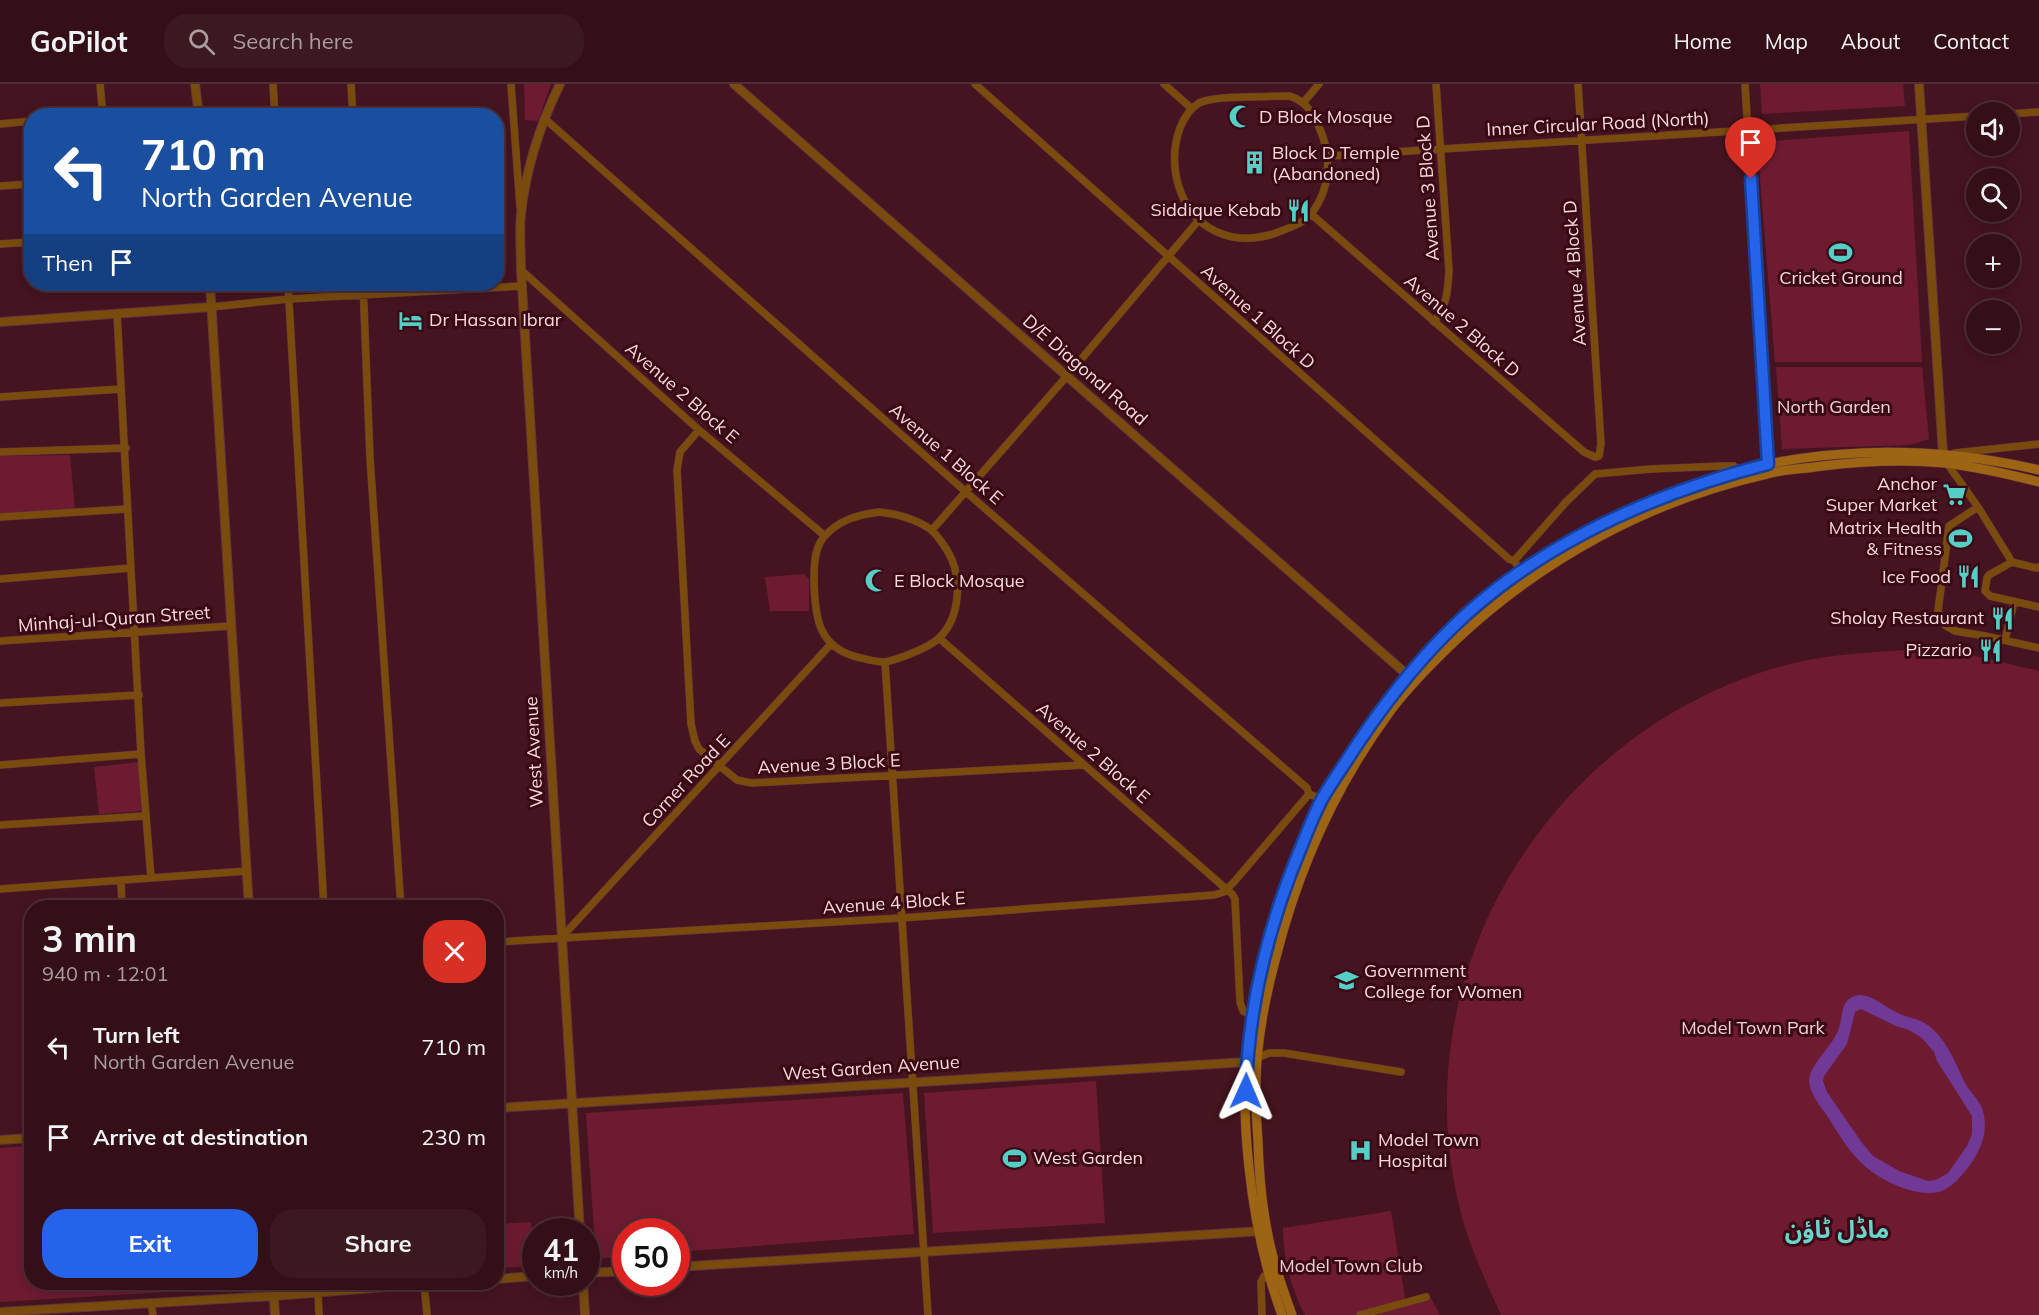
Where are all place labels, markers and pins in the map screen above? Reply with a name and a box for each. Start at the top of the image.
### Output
mosque icon: D Block Mosque [1228,104,1254,130]
place label: D Block Mosque [1259,105,1392,128]
pin [1725,117,1776,179]
place label: Block D Temple (Abandoned) [1272,141,1400,185]
building icon: Block D Temple (Abandoned) [1241,150,1267,176]
restaurant icon: Siddique Kebab [1286,197,1312,223]
place label: Siddique Kebab [1151,198,1281,221]
sports icon: Cricket Ground [1828,239,1854,265]
place label: Cricket Ground [1779,266,1903,289]
hotel icon: Dr Hassan Ibrar [398,307,424,333]
place label: Dr Hassan Ibrar [429,308,562,331]
place label: Anchor Super Market [1826,472,1937,516]
supermarket icon: Anchor Super Market [1942,481,1968,507]
place label: Matrix Health & Fitness [1829,516,1942,560]
sports icon: Matrix Health & Fitness [1947,525,1973,551]
restaurant icon: Ice Food [1956,564,1982,590]
place label: Ice Food [1882,565,1951,588]
mosque icon: E Block Mosque [863,568,889,594]
place label: E Block Mosque [894,569,1025,592]
restaurant icon: Sholay Restaurant [1989,605,2015,631]
place label: Sholay Restaurant [1830,606,1984,629]
restaurant icon: Pizzario [1977,637,2003,663]
place label: Pizzario [1906,638,1972,661]
place label: Government College for Women [1364,959,1522,1003]
school or university icon: Government College for Women [1333,968,1359,994]
place label: Model Town Hospital [1378,1128,1479,1172]
hospital icon: Model Town Hospital [1347,1137,1373,1163]
sports icon: West Garden [1002,1145,1028,1171]
place label: West Garden [1033,1146,1143,1169]

